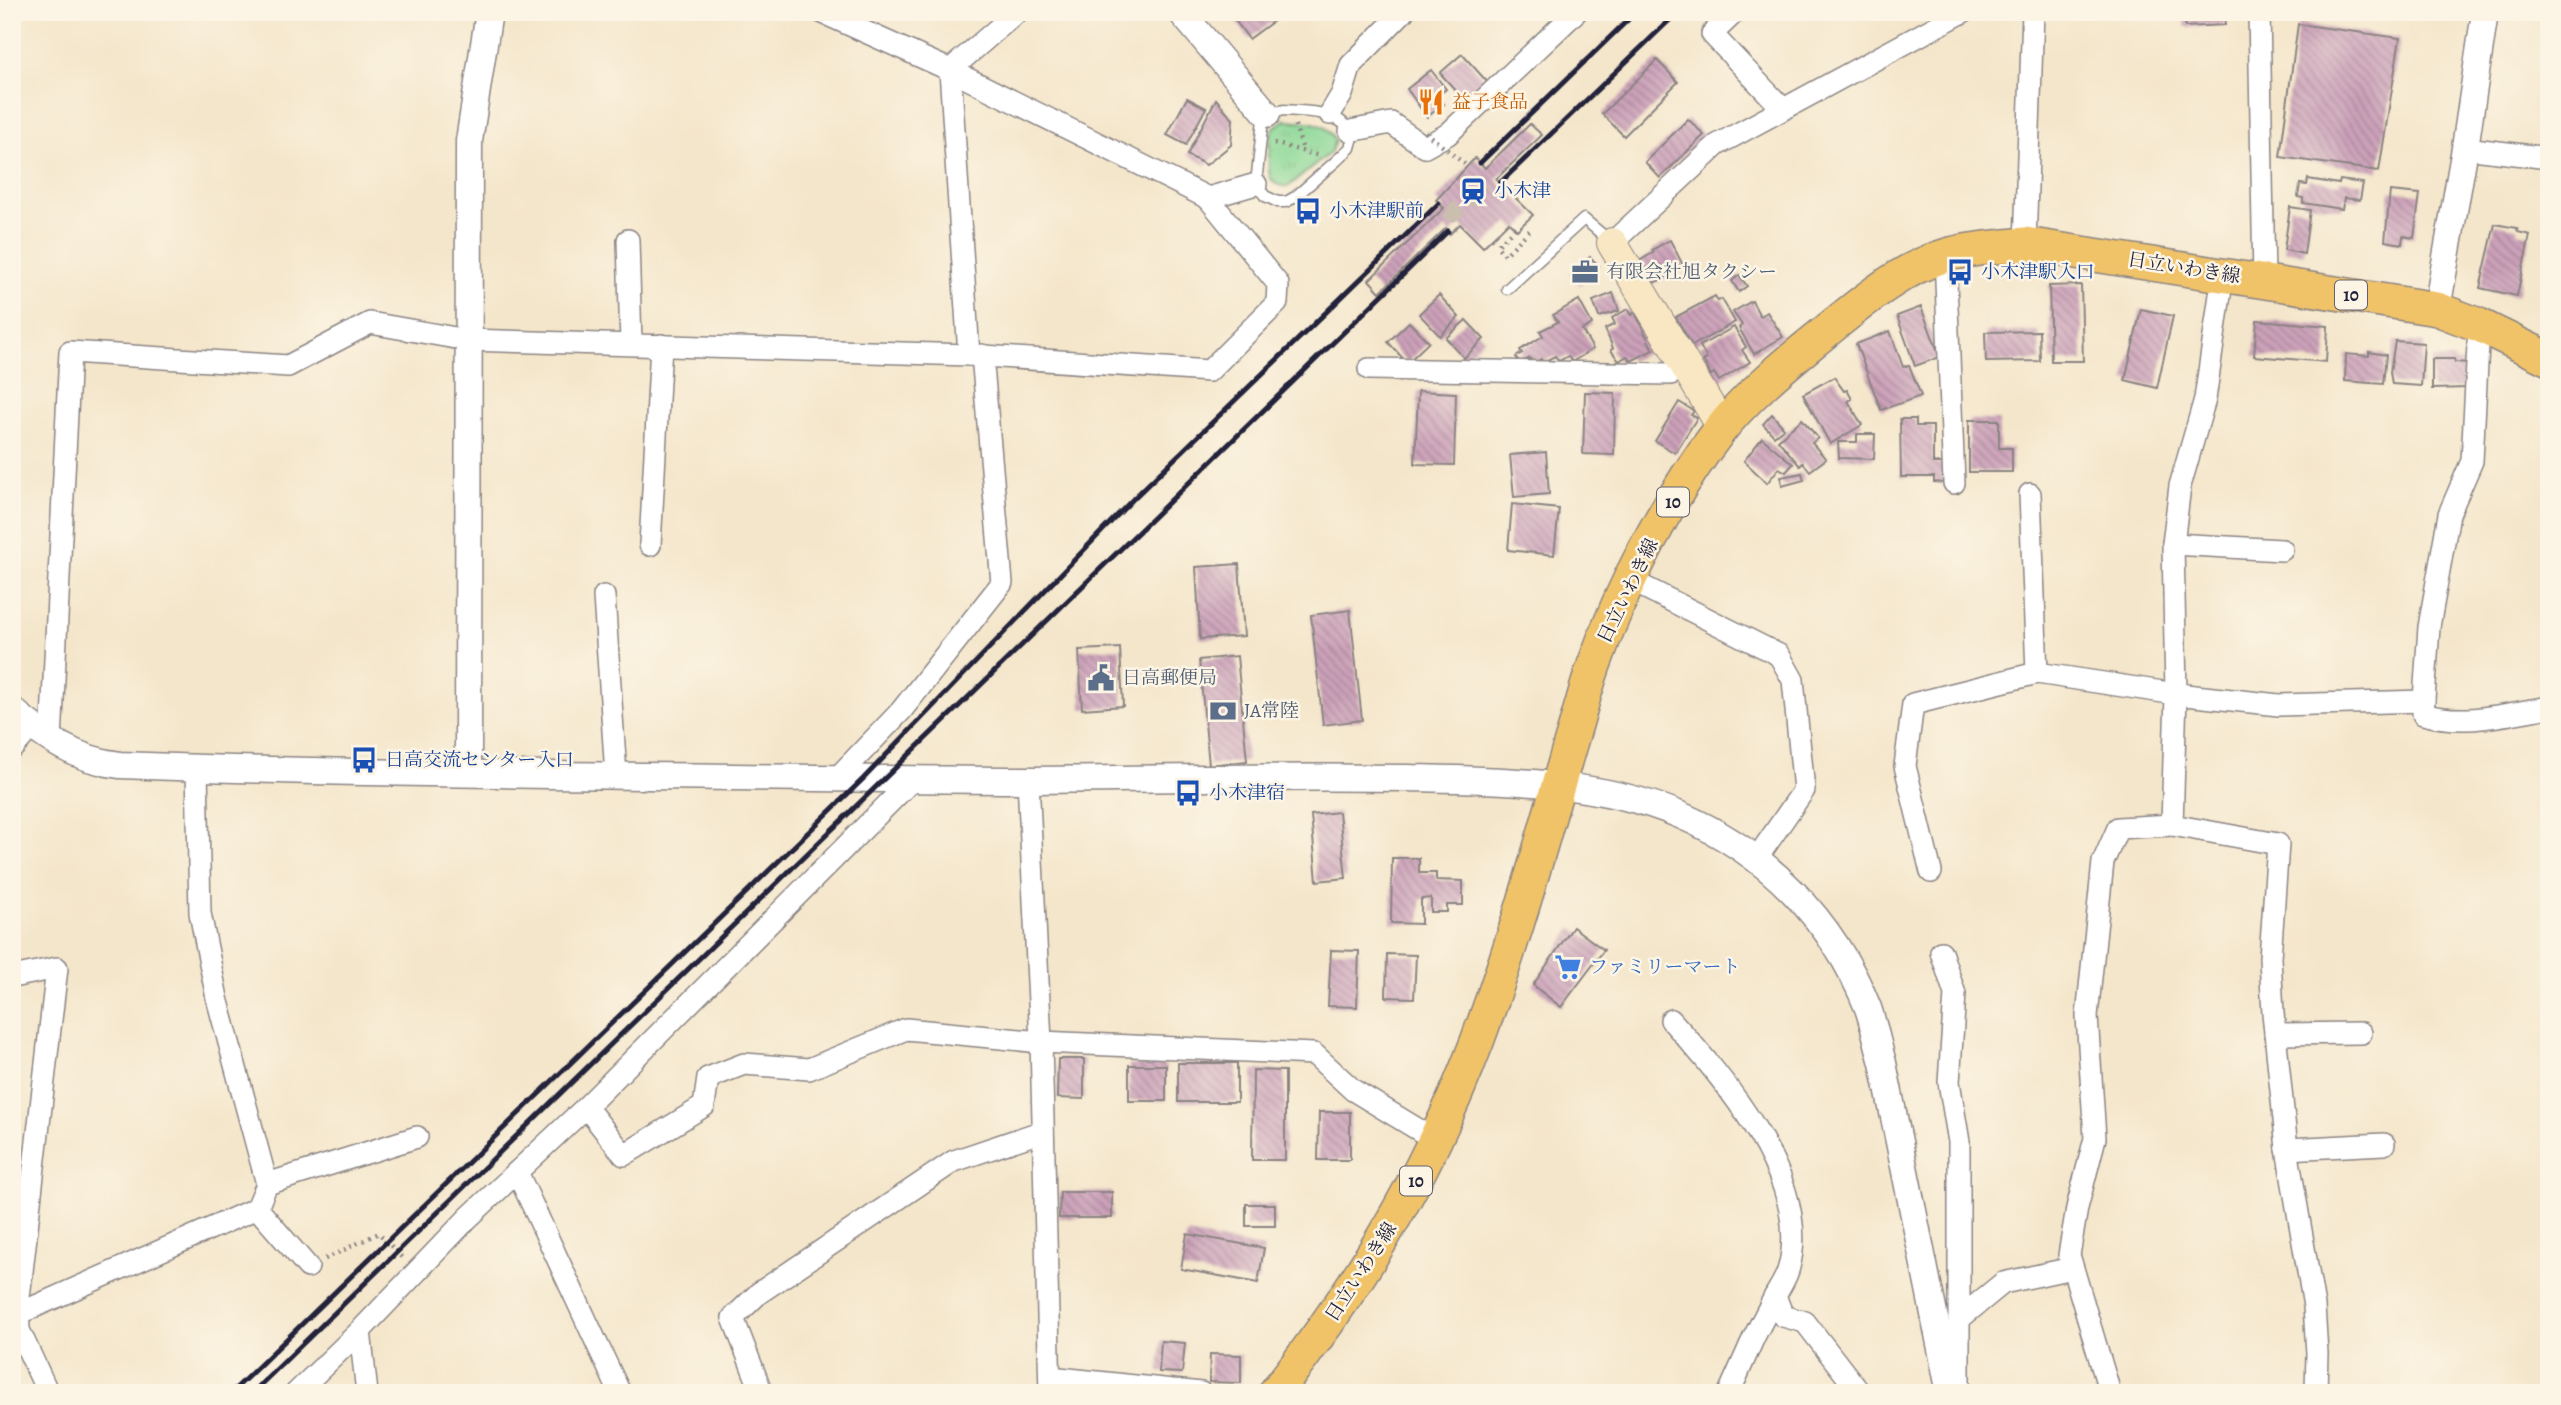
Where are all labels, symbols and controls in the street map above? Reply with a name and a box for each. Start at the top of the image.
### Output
restaurant icon: 益子食品 [1416,87,1446,117]
place label: 益子食品 [1452,89,1528,115]
station icon: 小木津 [1458,176,1488,206]
place label: 小木津 [1494,178,1551,204]
bus stop icon: 小木津駅前 [1293,196,1323,226]
place label: 小木津駅前 [1329,198,1424,224]
street label: 日立いわき線 [2126,246,2242,290]
office icon: 有限会社旭タクシー [1570,257,1600,287]
bus stop icon: 小木津駅入口 [1945,257,1975,287]
place label: 有限会社旭タクシー [1606,259,1777,285]
place label: 小木津駅入口 [1981,259,2095,285]
road number: 10 [2335,281,2367,310]
road number: 10 [1657,488,1689,516]
street label: 日立いわき線 [1591,534,1665,648]
public building icon: 日高郵便局 [1086,663,1116,693]
place label: 日高郵便局 [1122,665,1217,691]
bank icon: JA常陸 [1208,696,1238,726]
place label: JA常陸 [1244,698,1299,724]
bus stop icon: 日高交流センター入口 [349,745,379,775]
place label: 日高交流センター入口 [385,747,574,773]
bus stop icon: 小木津宿 [1173,778,1203,808]
place label: 小木津宿 [1209,780,1285,806]
supermarket icon: ファミリーマート [1553,952,1583,982]
place label: ファミリーマート [1589,954,1741,980]
road number: 10 [1400,1166,1432,1196]
street label: 日立いわき線 [1319,1217,1403,1327]

